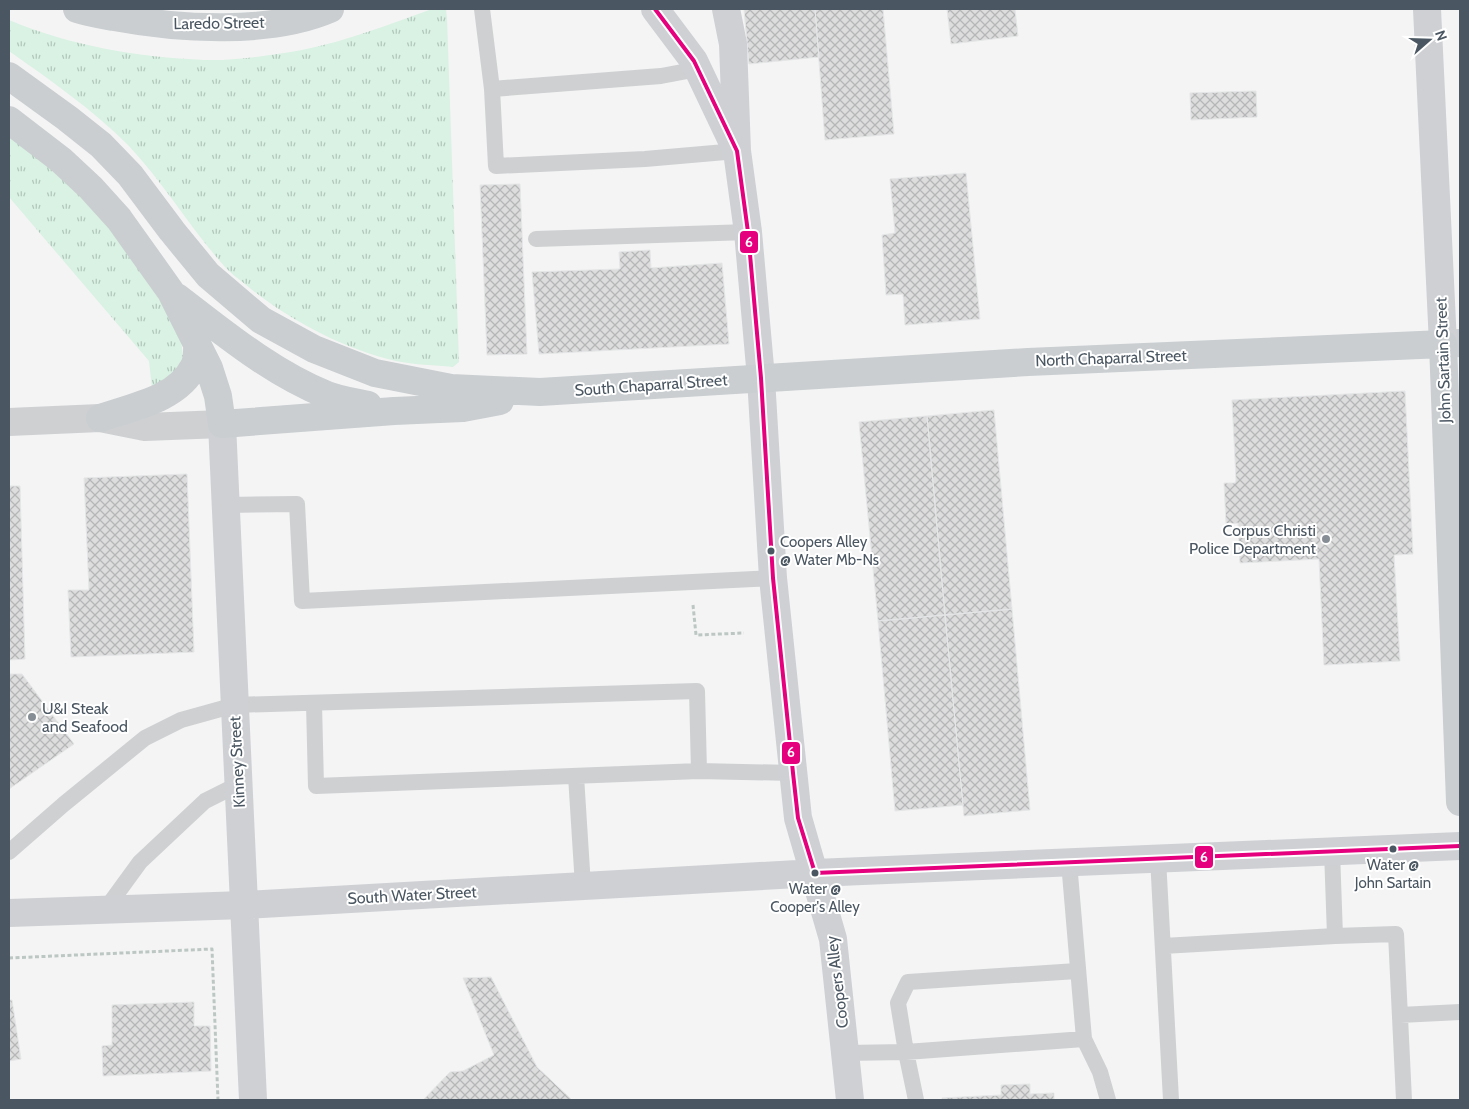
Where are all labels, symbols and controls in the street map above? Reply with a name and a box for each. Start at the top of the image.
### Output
street label: Laredo Street [173,13,265,33]
north arrow [1404,15,1454,65]
text: N [1431,28,1451,43]
line badge: 6 [739,230,759,254]
text: 6 [745,233,753,251]
street label: John Sartain Street [1431,296,1455,424]
street label: North Chaparral Street [1035,346,1188,370]
street label: South Chaparral Street [574,370,729,400]
place label: Corpus Christi Police Department [1189,521,1317,558]
place label: Coopers Alley @ Water Mb-Ns [780,533,879,569]
marker: Corpus Christi Police Department [1320,533,1332,545]
marker: Coopers Alley @ Water Mb-Ns [766,546,776,556]
place label: U&I Steak and Seafood [42,699,128,736]
marker: U&I Steak and Seafood [26,711,38,723]
street label: Kinney Street [225,715,249,808]
line badge: 6 [781,741,801,765]
text: 6 [787,743,795,761]
marker: Water @ John Sartain [1388,844,1398,854]
line badge: 6 [1194,845,1214,869]
text: 6 [1200,848,1208,866]
place label: Water @ John Sartain [1354,856,1431,892]
marker: Water @ Cooper's Alley [810,868,820,878]
place label: Water @ Cooper's Alley [770,880,860,916]
street label: South Water Street [347,882,478,908]
street label: Coopers Alley [822,935,852,1029]

